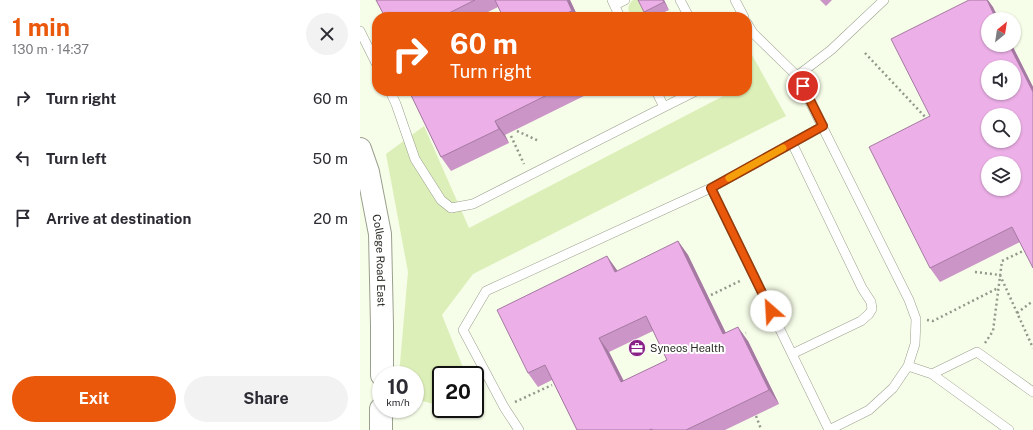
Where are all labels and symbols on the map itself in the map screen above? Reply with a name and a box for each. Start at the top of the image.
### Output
north arrow [981,12,1021,52]
pin [786,69,820,103]
street label: College Road East [370,213,388,307]
position arrow [750,290,792,332]
office icon: Syneos Health [627,338,647,358]
place label: Syneos Health [650,342,724,354]
speed limit sign: 20 [432,366,484,418]

